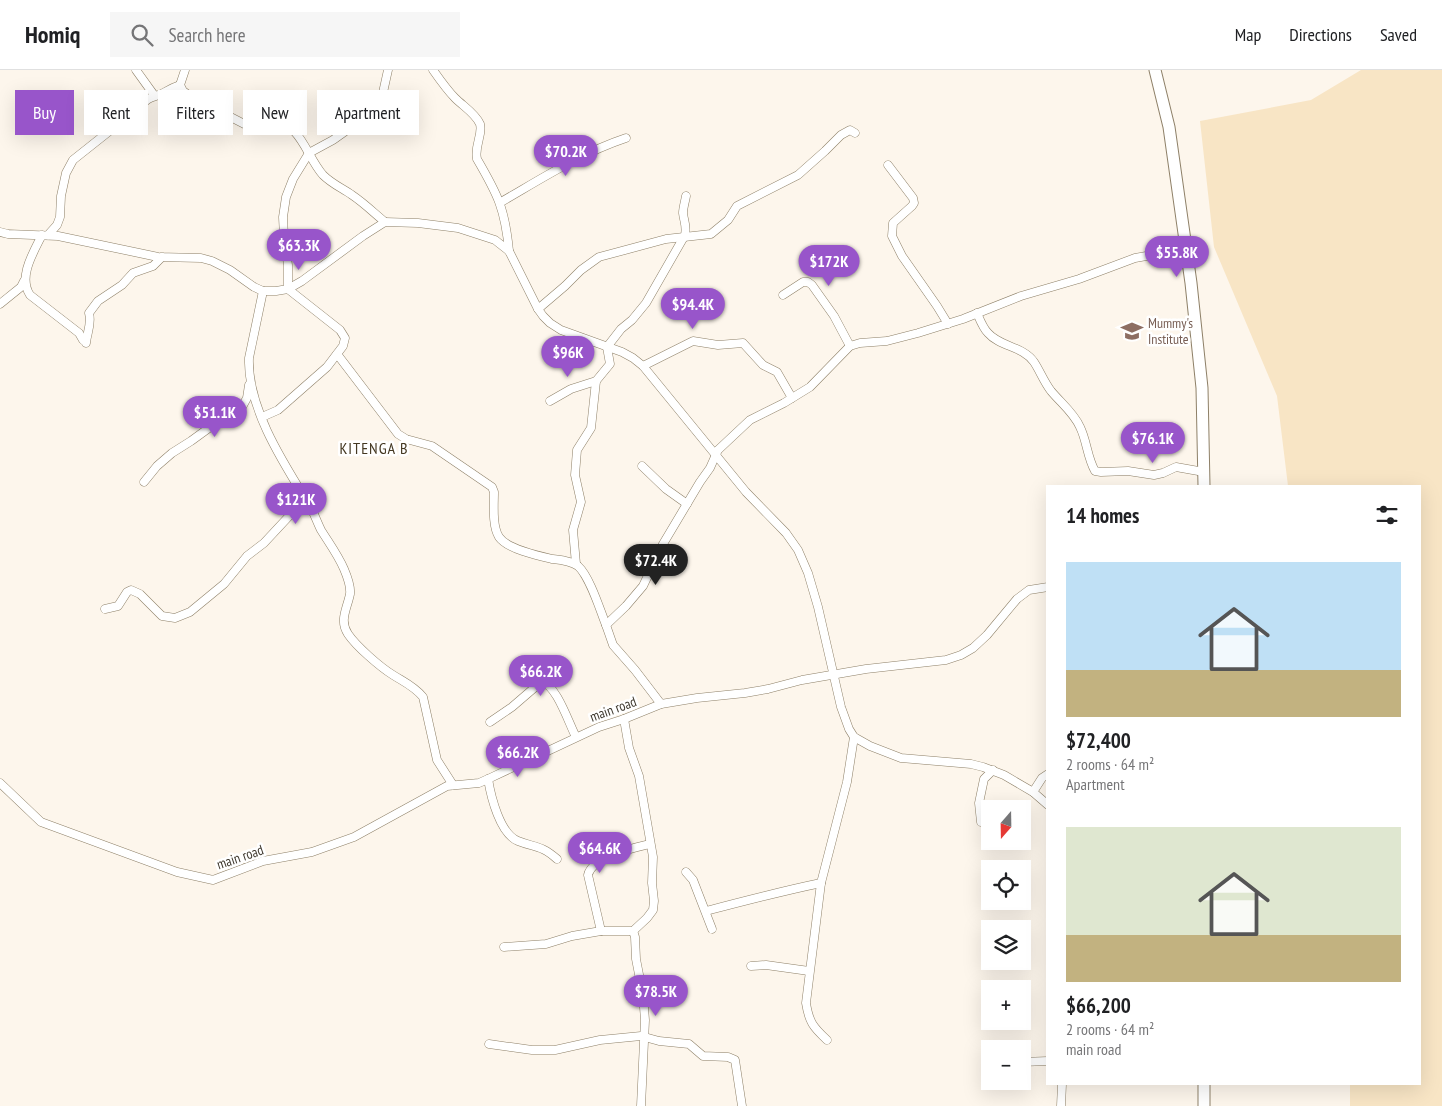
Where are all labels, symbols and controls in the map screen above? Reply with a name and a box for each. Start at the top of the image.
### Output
search box [110,12,460,57]
text: Homiq [25,19,80,50]
icon: search [128,21,156,49]
text: Search here [168,23,246,47]
text: Map [1235,23,1261,46]
text: Directions [1289,23,1352,46]
text: Saved [1380,23,1417,46]
chip: Buy [15,90,74,135]
chip: Rent [84,90,148,135]
chip: Filters [158,90,233,135]
chip: New [243,90,307,135]
chip: Apartment [317,90,419,135]
pin: $70.2K [525,134,607,177]
text: $70.2K [545,141,587,161]
pin: $63.3K [258,228,340,271]
text: $63.3K [278,235,320,255]
pin: $55.8K [1136,236,1218,278]
text: $55.8K [1156,242,1198,262]
pin: $172K [794,244,864,287]
text: $172K [810,251,848,271]
pin: $94.4K [652,288,734,330]
text: $94.4K [672,294,714,314]
place label: Mummy's Institute [1148,314,1193,348]
school or university icon: Mummy's Institute [1119,318,1145,344]
pin: $96K [538,336,598,378]
text: $96K [552,342,584,362]
pin: $51.1K [174,396,256,438]
text: $51.1K [194,402,236,422]
pin: $76.1K [1112,422,1194,464]
text: $76.1K [1132,428,1174,448]
district label: KITENGA B [339,438,409,458]
pin: $121K [261,482,331,525]
text: $121K [277,489,315,509]
icon: filters [1373,501,1401,529]
text: 14 homes [1066,502,1139,529]
pin: $72.4K [615,544,697,586]
text: $72.4K [635,550,677,570]
icon: home [1189,594,1279,684]
pin: $66.2K [500,654,582,697]
text: $66.2K [520,661,562,681]
street label: main road [587,692,639,726]
text: $72,400 [1066,727,1131,754]
pin: $66.2K [477,736,559,778]
text: $66.2K [497,742,539,762]
text: 2 rooms · 64 m² [1066,754,1154,774]
text: Apartment [1066,774,1125,794]
north arrow [981,800,1031,850]
map controls [981,800,1031,1090]
pin: $64.6K [559,832,641,874]
text: $64.6K [579,838,621,858]
street label: main road [214,841,266,873]
icon: home [1189,859,1279,949]
button: locate [981,860,1031,910]
button: layers [981,920,1031,970]
pin: $78.5K [615,974,697,1017]
button: + [981,980,1031,1030]
text: $78.5K [635,981,677,1001]
text: $66,200 [1066,992,1131,1019]
text: 2 rooms · 64 m² [1066,1019,1154,1039]
text: main road [1066,1039,1121,1059]
button: − [981,1040,1031,1090]

